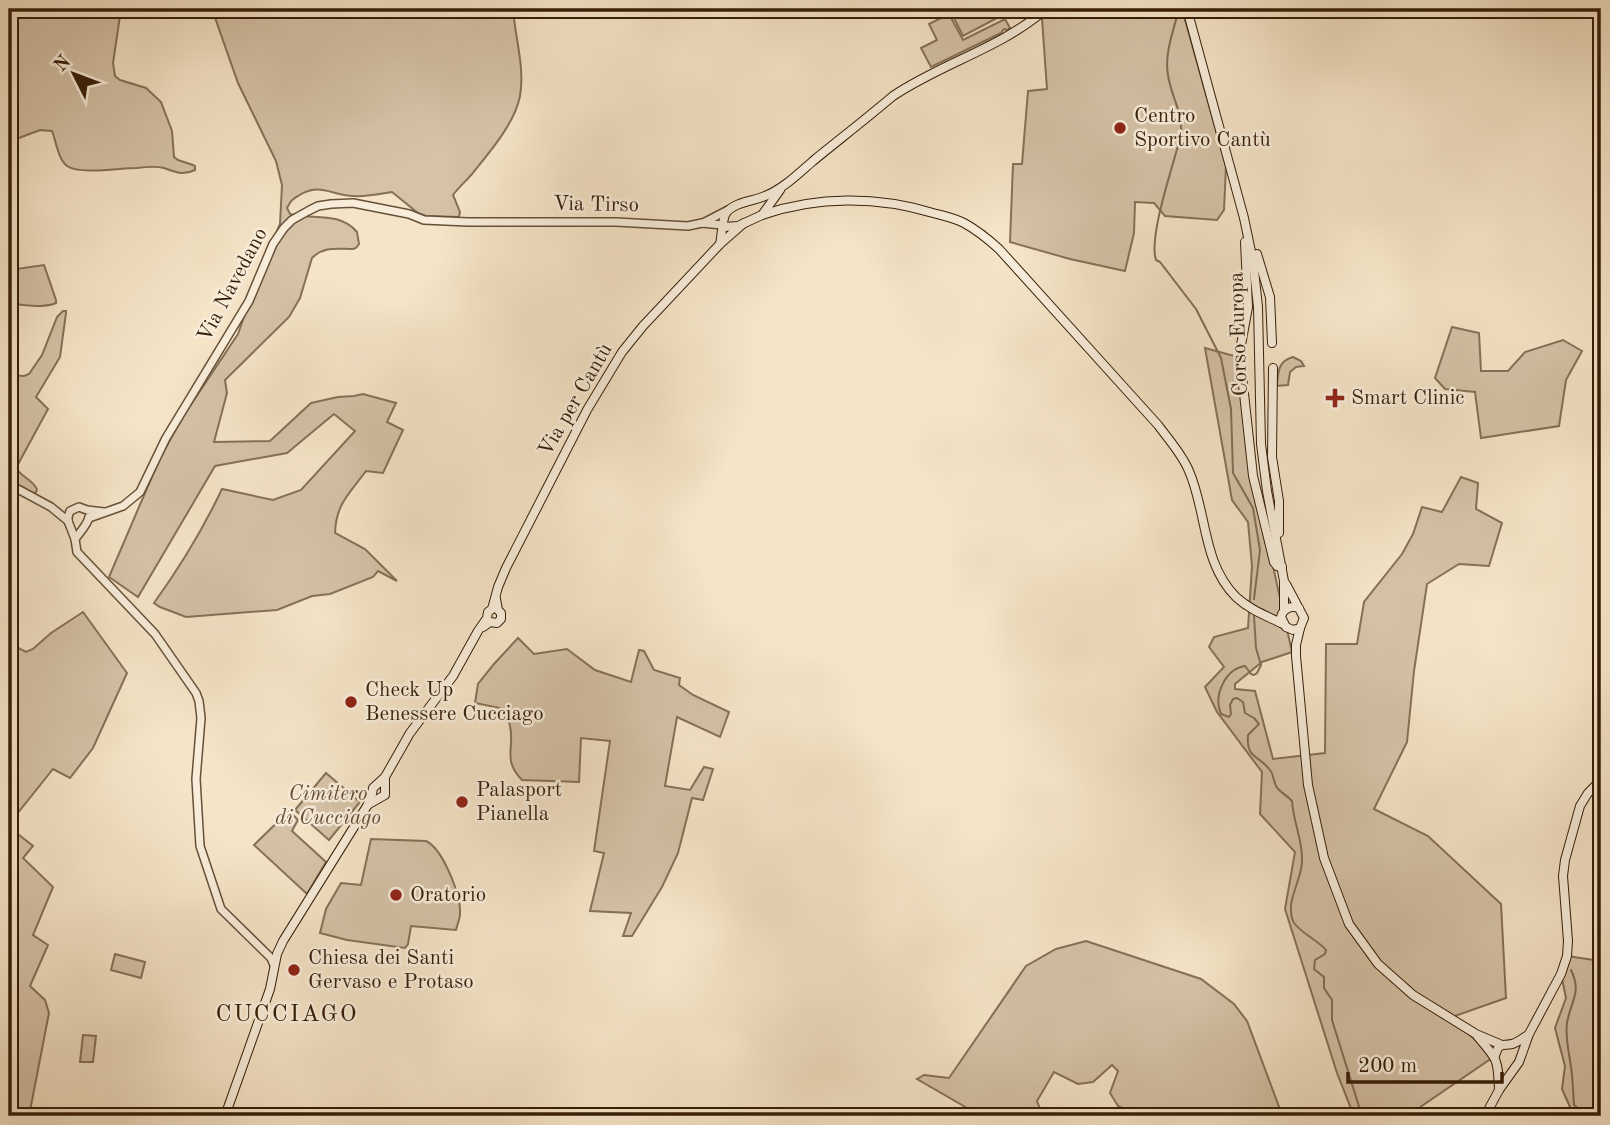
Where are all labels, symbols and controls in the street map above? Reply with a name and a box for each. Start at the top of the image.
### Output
north arrow [38,38,108,108]
text: N [51,52,75,76]
place label: Centro Sportivo Cantù [1134,106,1271,151]
marker: Centro Sportivo Cantù [1112,120,1128,136]
street label: Via Tirso [553,194,639,216]
street label: Via Navedano [194,224,272,346]
street label: Corso Europa [1226,271,1252,397]
street label: Via per Cantù [535,340,617,460]
marker: Smart Clinic [1325,388,1345,408]
place label: Smart Clinic [1351,388,1464,409]
place label: Check Up Benessere Cucciago [365,680,544,725]
marker: Check Up Benessere Cucciago [343,694,359,710]
place label: Palasport Pianella [476,780,562,825]
park label: Cimitero di Cucciago [275,784,381,829]
marker: Palasport Pianella [454,794,470,810]
place label: Oratorio [410,885,486,906]
marker: Oratorio [388,887,404,903]
place label: Chiesa dei Santi Gervaso e Protaso [308,948,474,993]
marker: Chiesa dei Santi Gervaso e Protaso [286,962,302,978]
district label: CUCCIAGO [215,1003,359,1027]
scale bar [1348,1041,1502,1085]
text: 200 m [1358,1056,1417,1077]

